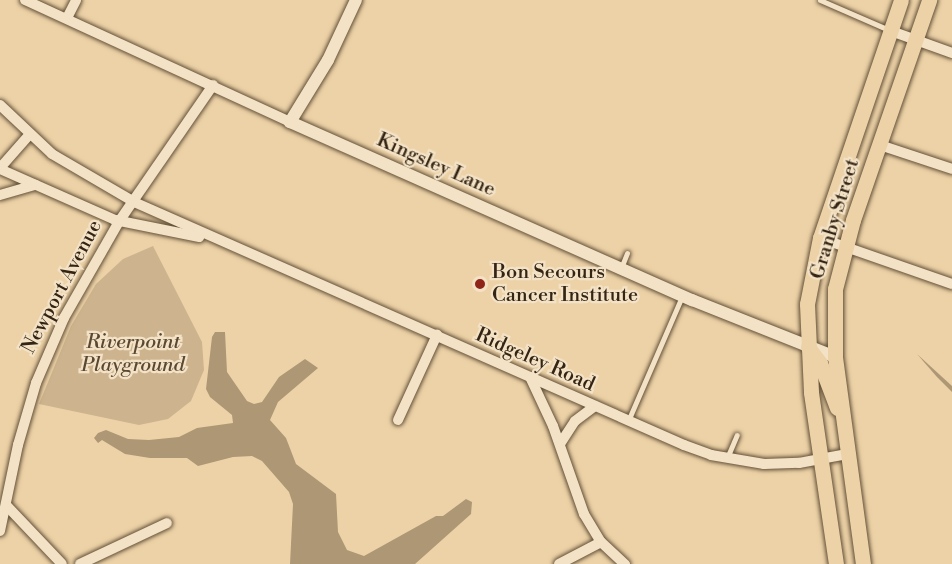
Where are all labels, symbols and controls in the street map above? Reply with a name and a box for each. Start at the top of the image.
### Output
street label: Kingsley Lane [373,128,499,202]
street label: Granby Street [805,156,865,282]
street label: Newport Avenue [17,216,107,358]
place label: Bon Secours Cancer Institute [492,260,638,307]
marker: Bon Secours Cancer Institute [473,277,487,291]
street label: Ridgeley Road [472,323,598,397]
park label: Riverpoint Playground [81,331,185,378]

